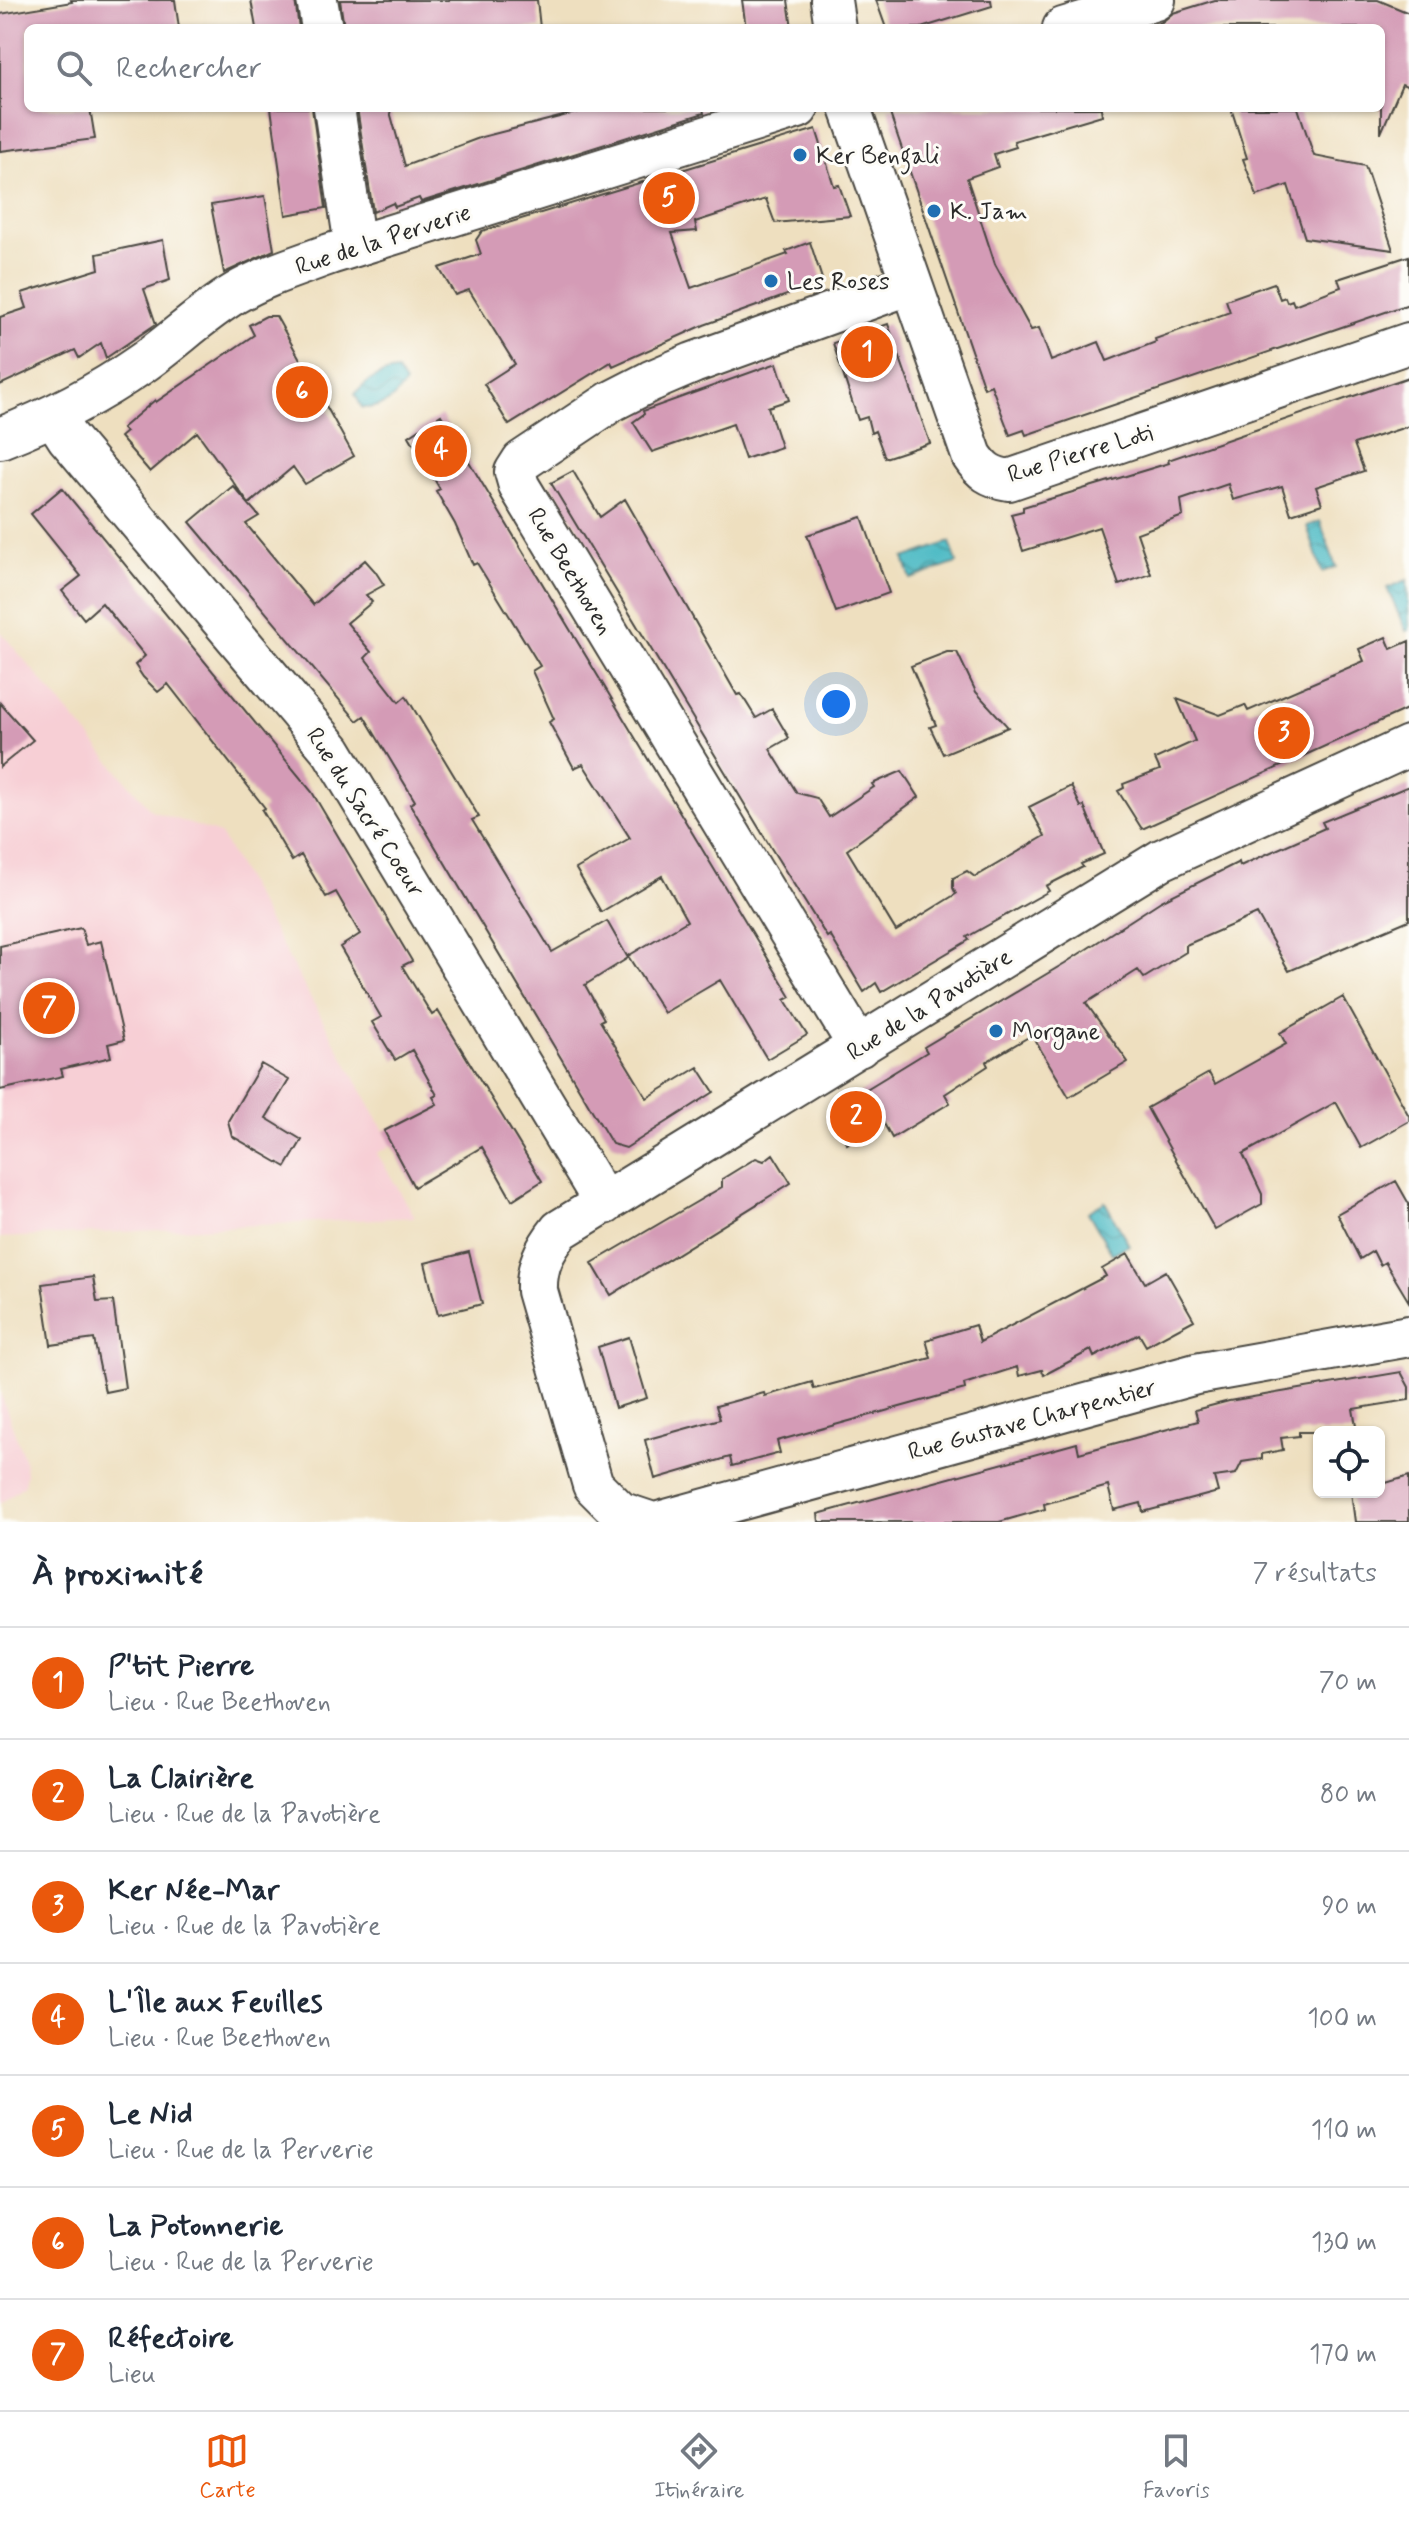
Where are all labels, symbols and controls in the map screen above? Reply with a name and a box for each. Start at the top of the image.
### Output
search box [24,24,1385,112]
icon: search [52,46,96,90]
text: Rechercher [116,49,262,88]
place label: Ker Bengali [816,141,940,175]
marker: Ker Bengali [791,146,809,164]
pin: 5 [643,168,695,228]
street label: Rue de la Perverie [292,197,475,283]
place label: K. Jam [950,197,1028,228]
marker: K. Jam [925,202,943,220]
place label: Les Roses [787,267,890,298]
marker: Les Roses [762,272,780,290]
pin: 1 [841,322,893,382]
pin: 6 [276,362,328,422]
street label: Rue Pierre Loti [1004,418,1157,491]
pin: 4 [415,421,467,481]
street label: Rue Beethoven [520,502,620,641]
your location [816,684,856,724]
pin: 3 [1258,703,1310,763]
street label: Rue du Sacré Coeur [298,722,431,904]
street label: Rue de la Pavotière [841,942,1018,1069]
pin: 7 [23,978,75,1038]
place label: Morgane [1012,1017,1100,1050]
marker: Morgane [987,1022,1005,1040]
pin: 2 [830,1087,882,1147]
street label: Rue Gustave Charpentier [905,1372,1160,1469]
map controls [1313,1426,1385,1498]
button: locate [1313,1426,1385,1498]
text: À proximité [32,1552,203,1597]
text: 7 résultats [1252,1557,1377,1591]
text: P'tit Pierre [108,1647,254,1686]
text: 1 [52,1666,64,1700]
text: 70 m [1319,1666,1377,1700]
text: Lieu · Rue Beethoven [108,1686,331,1720]
text: La Clairière [108,1759,254,1798]
text: 2 [52,1778,64,1812]
text: 80 m [1320,1778,1377,1812]
text: Lieu · Rue de la Pavotière [108,1798,381,1832]
text: Ker Née-Mar [108,1871,279,1910]
text: 3 [52,1890,64,1924]
text: 90 m [1322,1890,1377,1924]
text: Lieu · Rue de la Pavotière [108,1910,381,1944]
text: L'Île aux Feuilles [108,1983,322,2022]
text: 4 [50,2002,66,2036]
text: 100 m [1307,2002,1377,2036]
text: Lieu · Rue Beethoven [108,2022,331,2056]
text: Le Nid [108,2095,193,2134]
text: 5 [50,2114,66,2148]
text: 110 m [1311,2114,1377,2148]
text: Lieu · Rue de la Perverie [108,2134,374,2168]
text: La Potonnerie [108,2207,283,2246]
text: 6 [51,2226,65,2260]
text: 130 m [1311,2226,1377,2260]
text: Lieu · Rue de la Perverie [108,2246,374,2280]
text: Réfectoire [108,2319,234,2358]
text: 7 [50,2338,66,2372]
text: 170 m [1309,2338,1377,2372]
text: Lieu [108,2358,156,2392]
tab: Carte [199,2429,256,2505]
tab: Itinéraire [654,2429,744,2505]
tab: Favoris [1143,2429,1210,2505]

